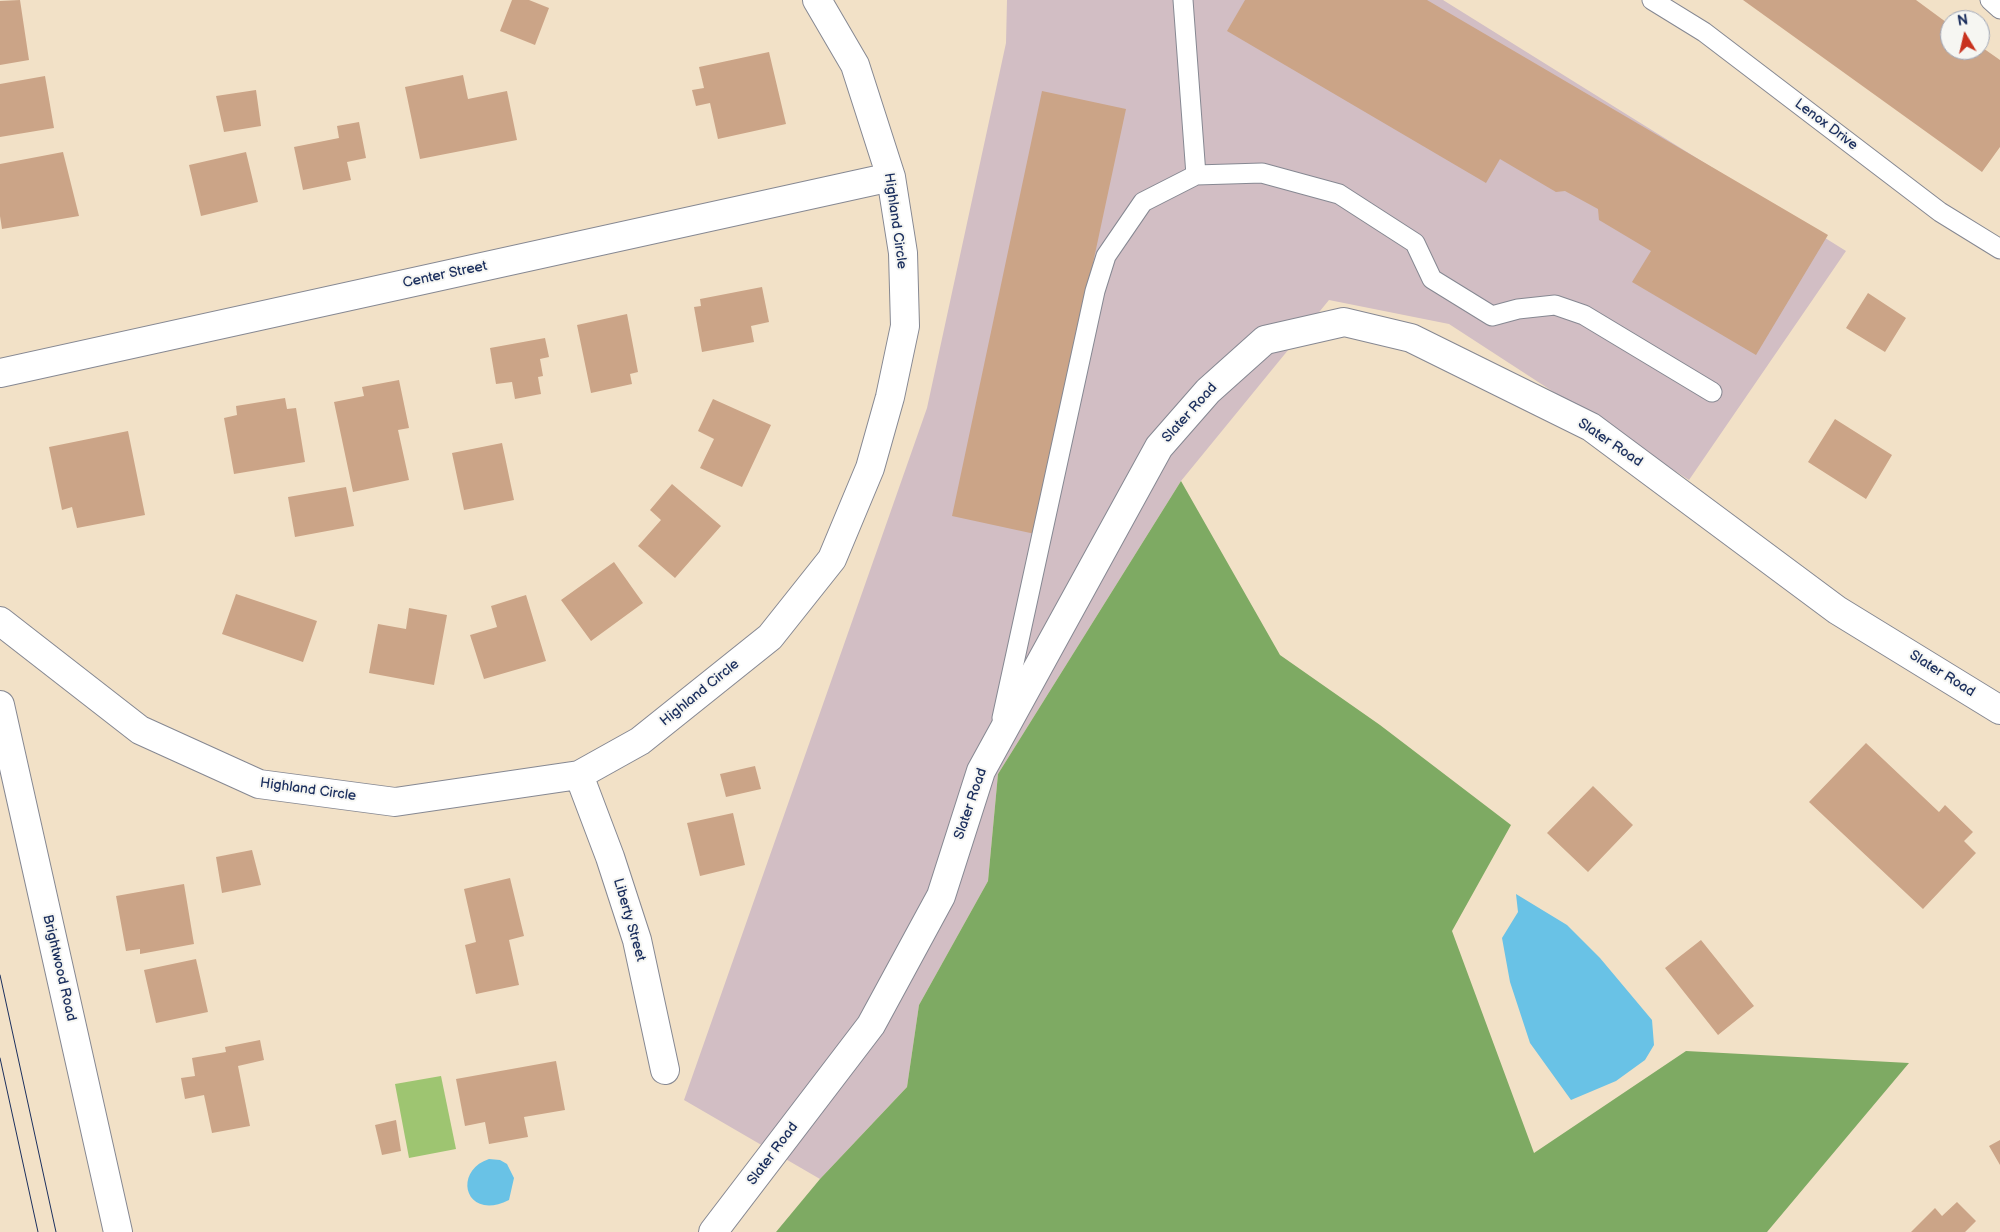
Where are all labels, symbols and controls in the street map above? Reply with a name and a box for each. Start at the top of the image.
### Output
north arrow [1940,10,1990,60]
text: N [1956,11,1969,30]
street label: Lenox Drive [1791,96,1861,154]
street label: Highland Circle [880,172,910,270]
street label: Center Street [401,258,489,292]
street label: Slater Road [1159,380,1221,446]
street label: Slater Road [1575,415,1645,471]
street label: Slater Road [1906,647,1978,701]
street label: Highland Circle [657,656,743,730]
street label: Slater Road [951,766,991,842]
street label: Highland Circle [259,775,357,805]
street label: Liberty Street [609,877,649,963]
street label: Brightwood Road [39,913,79,1023]
street label: Slater Road [744,1119,802,1189]

